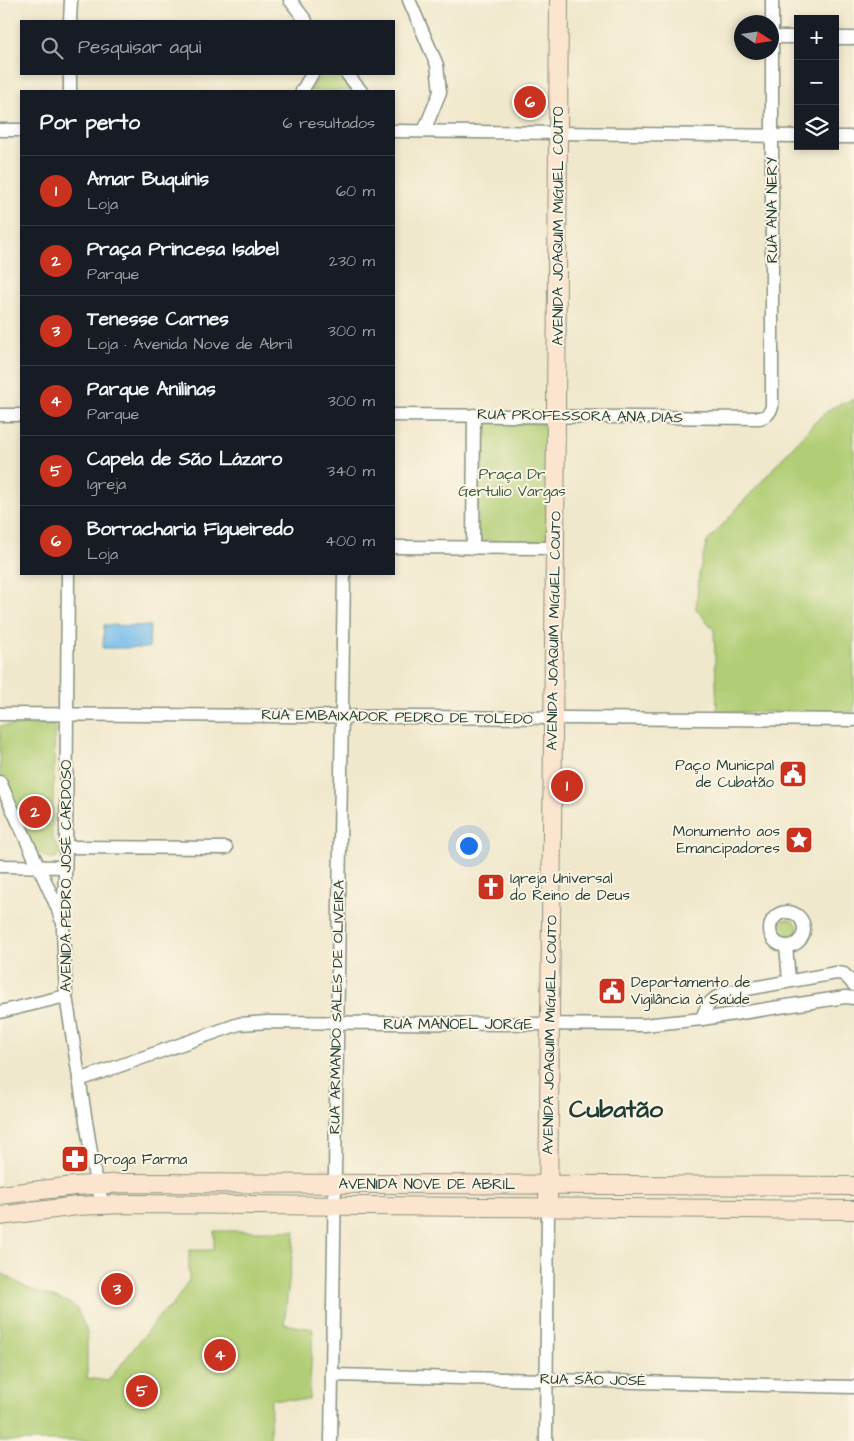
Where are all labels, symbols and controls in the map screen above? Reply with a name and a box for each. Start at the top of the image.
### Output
north arrow [734,15,779,60]
map controls [794,15,839,150]
button: + [794,15,839,60]
search box [20,20,395,75]
icon: search [38,34,66,62]
text: Pesquisar aqui [78,34,201,61]
button: − [794,60,839,105]
pin: 6 [514,83,546,121]
button: layers [794,105,839,150]
street label: AVENIDA JOAQUIM MIGUEL COUTO [548,106,569,346]
text: Por perto [40,108,140,137]
text: 6 resultados [283,112,375,134]
street label: RUA ANA NERY [762,157,783,263]
text: Amar Buquínis [87,166,209,193]
text: 1 [55,180,57,202]
text: 60 m [336,180,375,202]
text: Loja [87,193,118,215]
text: Praça Princesa Isabel [87,236,279,263]
text: 2 [51,250,61,272]
text: 230 m [329,250,375,272]
text: Parque [87,263,139,285]
text: Tenesse Carnes [87,306,229,333]
text: 3 [52,320,60,342]
text: 300 m [328,320,375,342]
text: Loja · Avenida Nove de Abril [87,333,292,355]
text: Parque Anilinas [87,376,216,403]
text: 4 [51,390,61,412]
text: 300 m [328,390,375,412]
text: Parque [87,403,139,425]
street label: RUA PROFESSORA ANA DIAS [477,404,683,428]
text: Capela de São Lázaro [87,446,282,473]
text: 5 [50,460,62,482]
text: 340 m [327,460,375,482]
park label: Praça Dr Gertulio Vargas [458,464,566,503]
text: Igreja [87,473,126,495]
street label: AVENIDA JOAQUIM MIGUEL COUTO [541,511,567,751]
text: Borracharia Figueiredo [87,516,293,543]
text: 6 [51,530,61,552]
text: 400 m [325,530,375,552]
text: Loja [87,543,118,565]
street label: RUA EMBAIXADOR PEDRO DE TOLEDO [261,704,533,730]
place label: Paço Municpal de Cubatão [675,755,775,793]
public building icon: Paço Municpal de Cubatão [778,759,808,789]
street label: AVENIDA PEDRO JOSÉ CARDOSO [56,760,77,992]
pin: 1 [551,767,583,805]
pin: 2 [19,793,51,831]
place label: Monumento aos Emancipadores [673,821,780,859]
place icon: Monumento aos Emancipadores [784,825,814,855]
your location [456,833,482,859]
place label: Igreja Universal do Reino de Deus [510,868,630,906]
church icon: Igreja Universal do Reino de Deus [476,872,506,902]
street label: RUA ARMANDO SALES DE OLIVEIRA [324,879,350,1134]
street label: AVENIDA JOAQUIM MIGUEL COUTO [537,915,563,1155]
place label: Departamento de Vigilância à Saúde [631,972,750,1011]
public building icon: Departamento de Vigilância à Saúde [597,976,627,1006]
street label: RUA MANOEL JORGE [383,1014,533,1035]
district label: Cubatão [569,1092,664,1127]
pharmacy icon: Droga Farma [60,1144,90,1174]
place label: Droga Farma [94,1149,188,1171]
street label: AVENIDA NOVE DE ABRIL [339,1174,516,1195]
pin: 3 [101,1270,133,1308]
pin: 4 [204,1336,236,1374]
street label: RUA SÃO JOSÉ [540,1369,647,1391]
pin: 5 [126,1372,158,1410]

